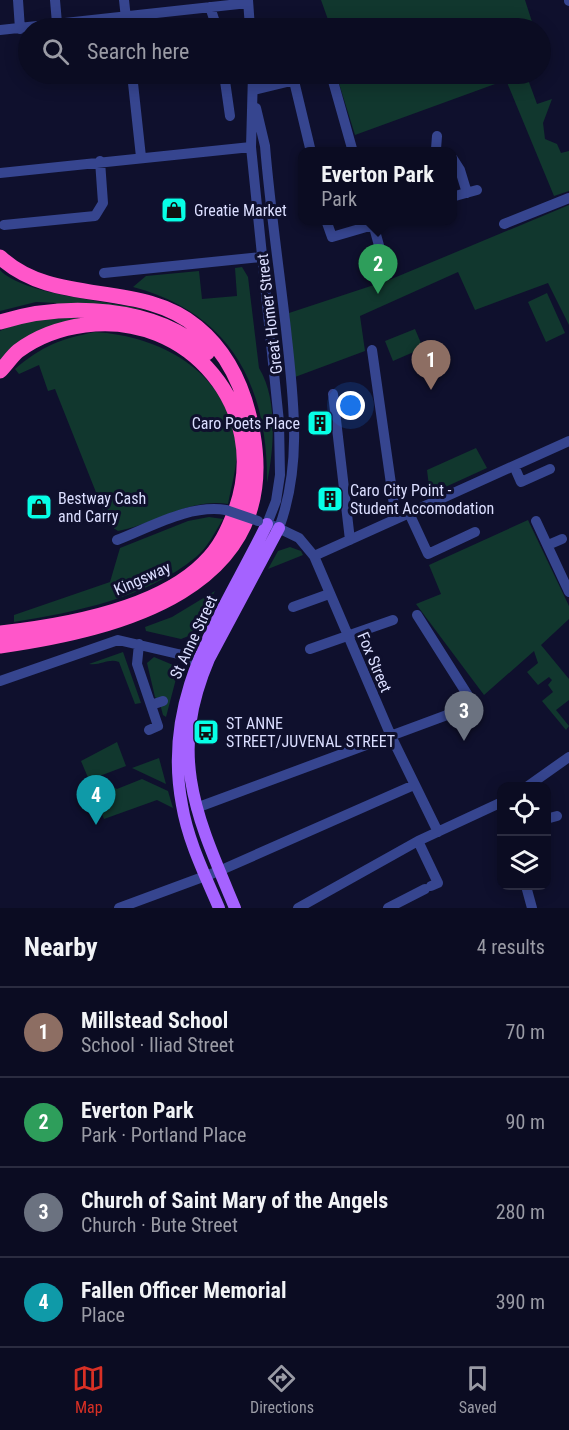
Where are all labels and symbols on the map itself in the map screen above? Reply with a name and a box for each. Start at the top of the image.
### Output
shop icon: Greatie Market [159,195,189,225]
place label: Greatie Market [194,201,287,220]
pin: 2 [358,244,398,294]
street label: Great Homer Street [253,252,286,375]
pin: 1 [412,340,450,390]
your location [336,391,365,420]
building icon: Caro Poets Place [305,408,335,438]
place label: Caro Poets Place [192,414,300,433]
place label: Caro City Point - Student Accomodation [350,481,494,518]
building icon: Caro City Point - Student Accomodation [315,484,345,514]
place label: Bestway Cash and Carry [58,489,146,526]
shop icon: Bestway Cash and Carry [24,492,54,522]
street label: Kingsway [111,557,174,599]
street label: St Anne Street [166,592,221,682]
street label: Fox Street [353,629,396,695]
pin: 3 [444,692,484,741]
place label: ST ANNE STREET/JUVENAL STREET [226,714,395,751]
bus stop icon: ST ANNE STREET/JUVENAL STREET [191,717,221,747]
pin: 4 [76,776,116,825]

